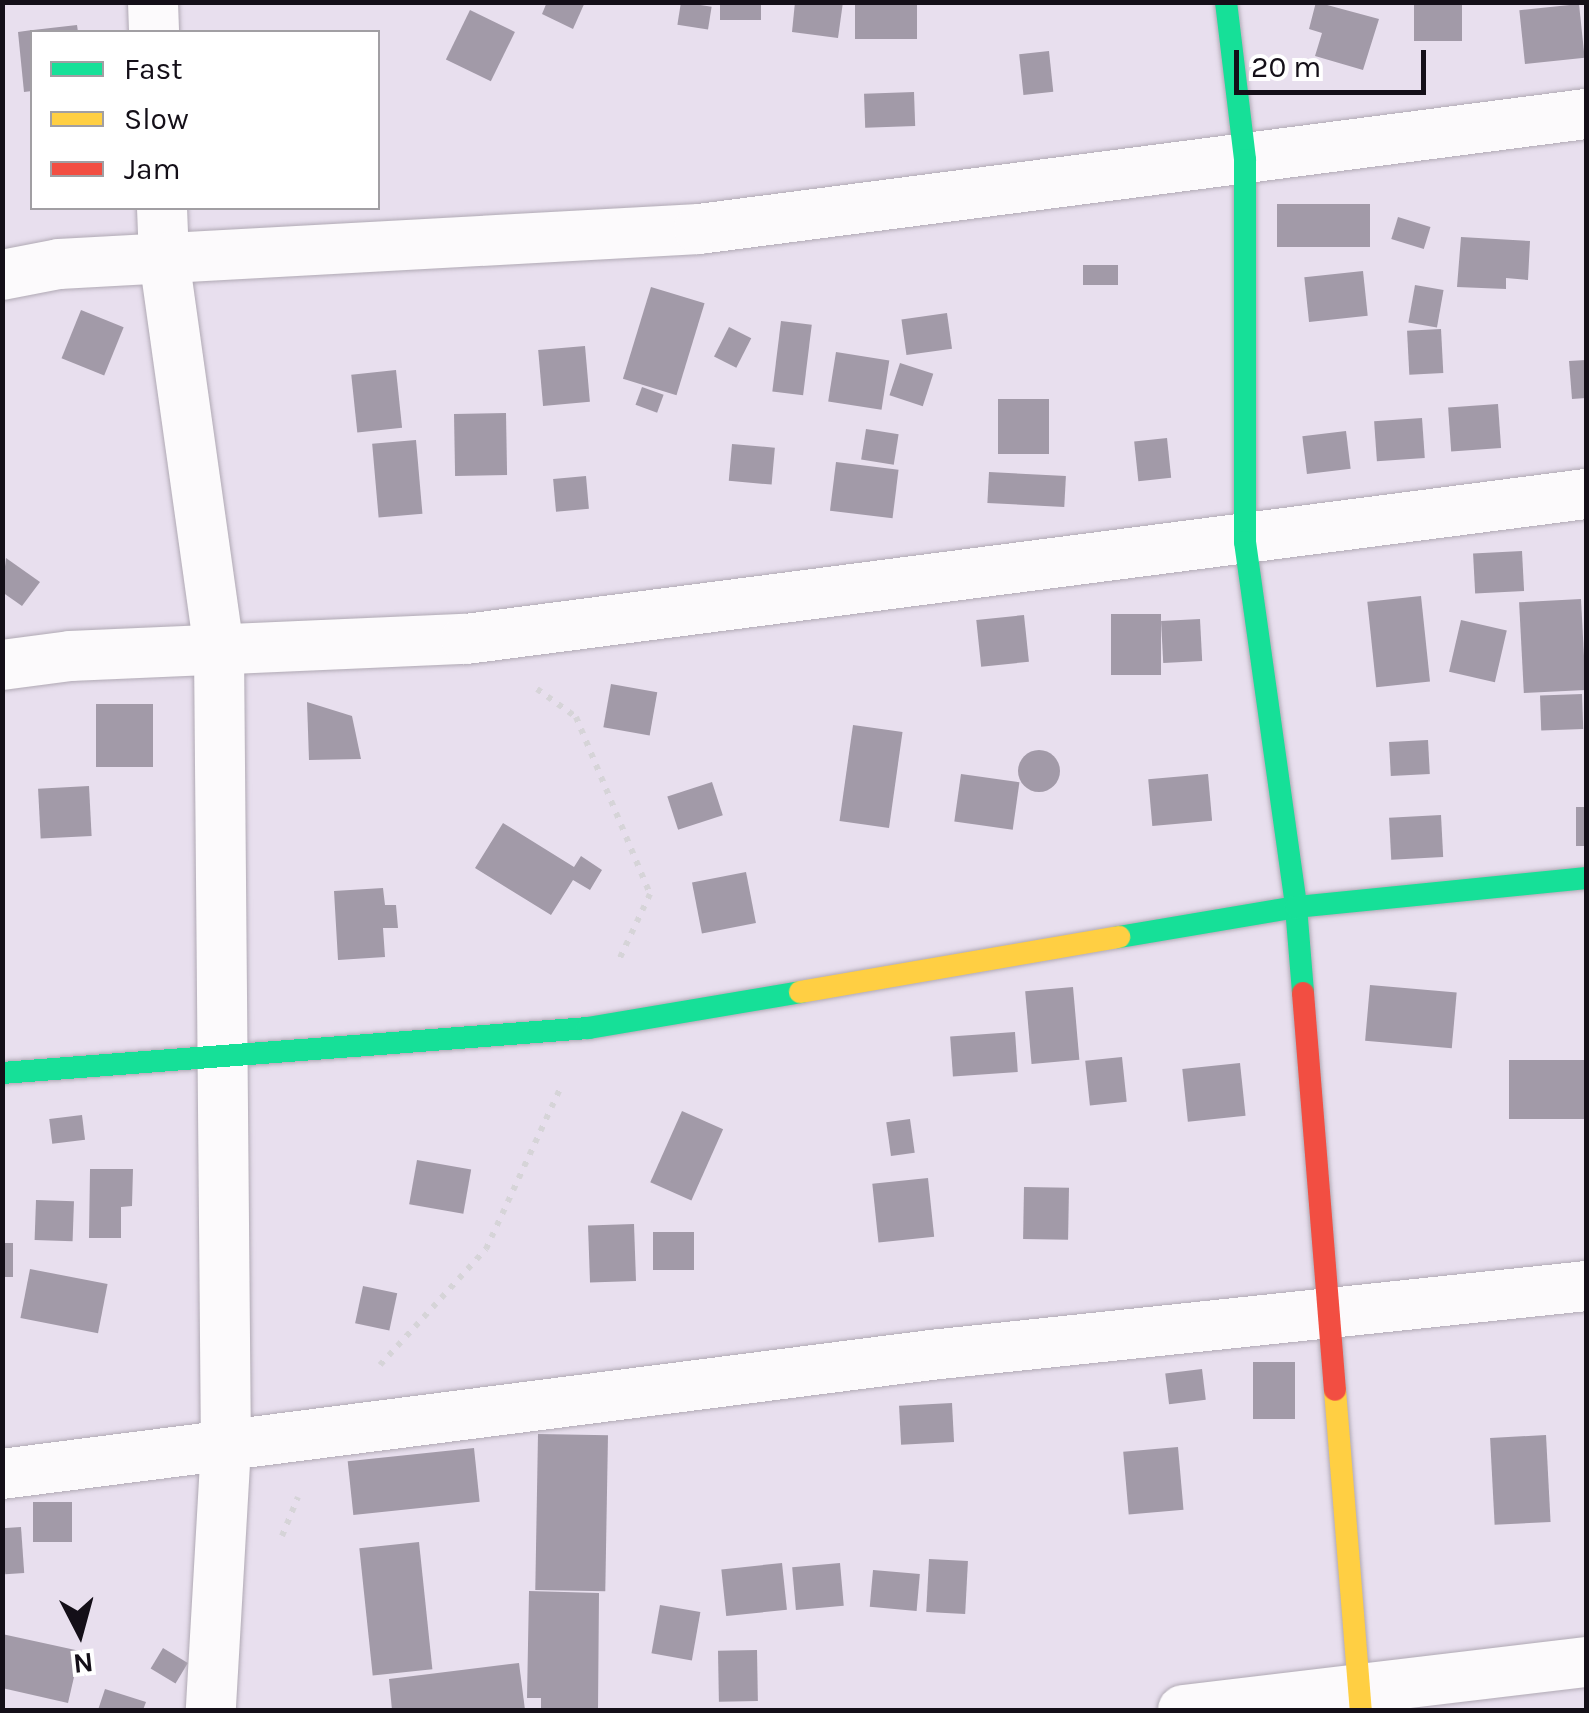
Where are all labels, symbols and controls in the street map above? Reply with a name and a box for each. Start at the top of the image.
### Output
legend [30,30,380,210]
scale bar [1239,30,1432,92]
text: 20 m [1251,49,1321,85]
text: Fast [124,51,183,87]
text: Slow [124,101,189,137]
text: Jam [124,151,181,187]
north arrow [30,1583,130,1683]
text: N [71,1646,95,1681]

